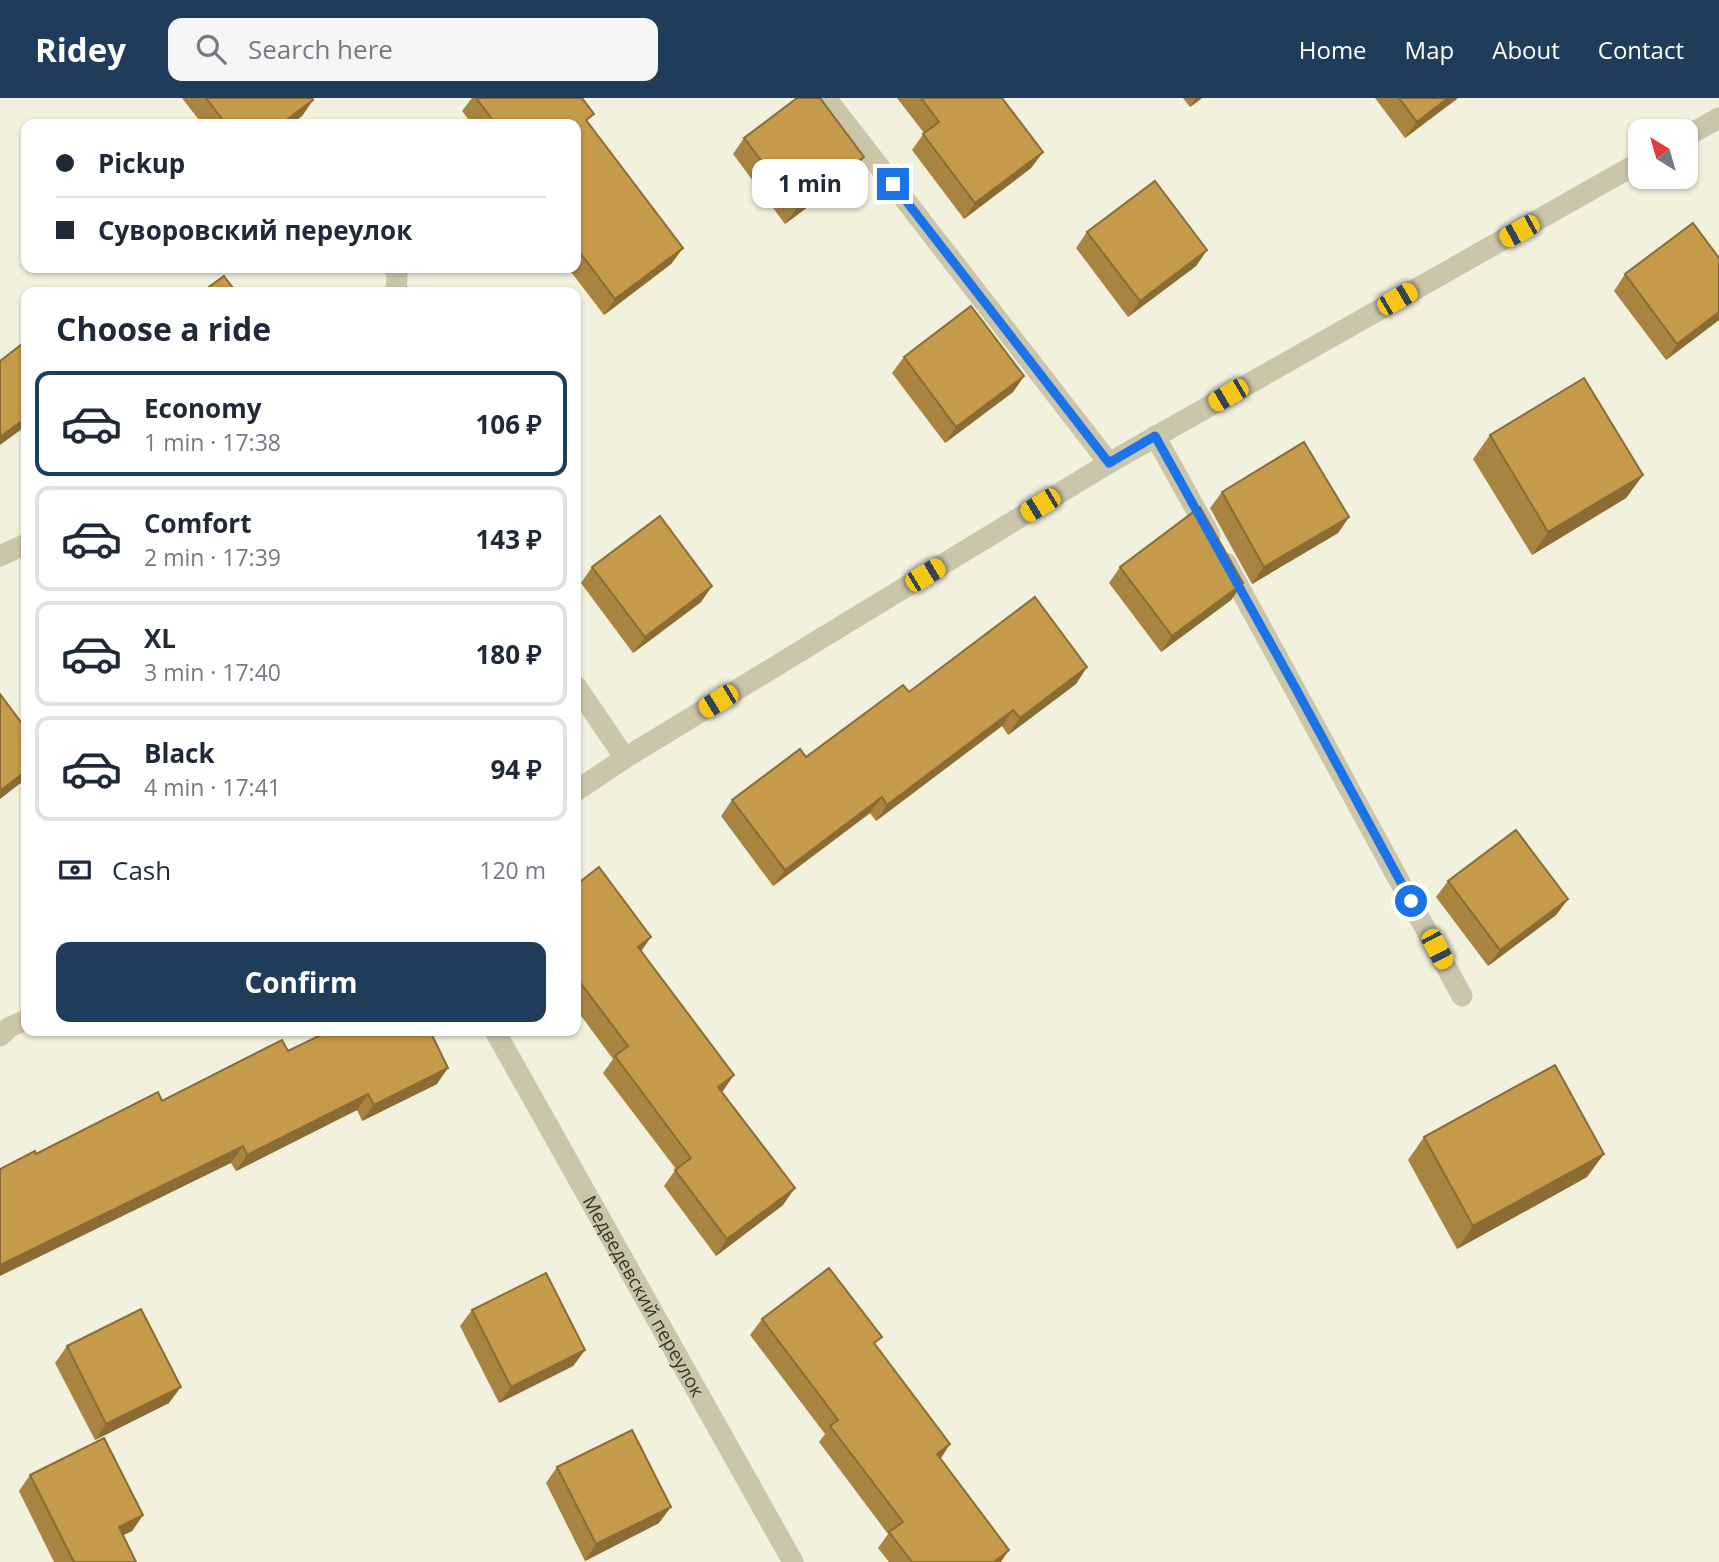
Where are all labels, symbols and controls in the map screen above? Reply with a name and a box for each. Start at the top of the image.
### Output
search box [168,18,658,81]
text: Ridey [35,27,126,72]
icon: search [192,30,230,68]
text: Search here [248,31,393,67]
text: Home [1299,33,1367,66]
text: Map [1405,33,1454,66]
text: About [1492,33,1560,66]
text: Contact [1598,33,1684,66]
north arrow [1628,119,1698,189]
map controls [1628,119,1698,189]
text: Pickup [98,145,185,181]
callout: 1 min [753,160,868,208]
text: 1 min [778,167,842,199]
route end [877,168,909,200]
text: Суворовский переулок [98,212,412,248]
car [1496,212,1543,250]
car [1374,279,1421,319]
text: Choose a ride [56,307,271,350]
car [1205,375,1252,415]
text: Economy [144,390,262,426]
icon: car [60,392,123,455]
text: 106 ₽ [476,406,542,442]
text: 1 min · 17:38 [144,426,281,458]
car [1017,485,1064,525]
text: Comfort [144,505,251,541]
icon: car [60,507,123,570]
text: 143 ₽ [476,521,542,557]
text: 2 min · 17:39 [144,541,281,573]
car [902,555,949,595]
text: XL [144,620,176,656]
icon: car [60,622,123,685]
text: 180 ₽ [476,636,542,672]
text: 3 min · 17:40 [144,656,281,688]
car [695,681,742,721]
text: Black [144,735,215,771]
icon: car [60,737,123,800]
text: 94 ₽ [490,751,542,787]
text: 4 min · 17:41 [144,771,281,803]
icon: cash [56,851,94,889]
text: Cash [112,852,171,888]
text: 120 m [479,854,546,886]
route start [1395,885,1427,917]
car [1418,926,1457,972]
button: Confirm [56,942,546,1022]
street label: Медведевский переулок [577,1191,711,1402]

